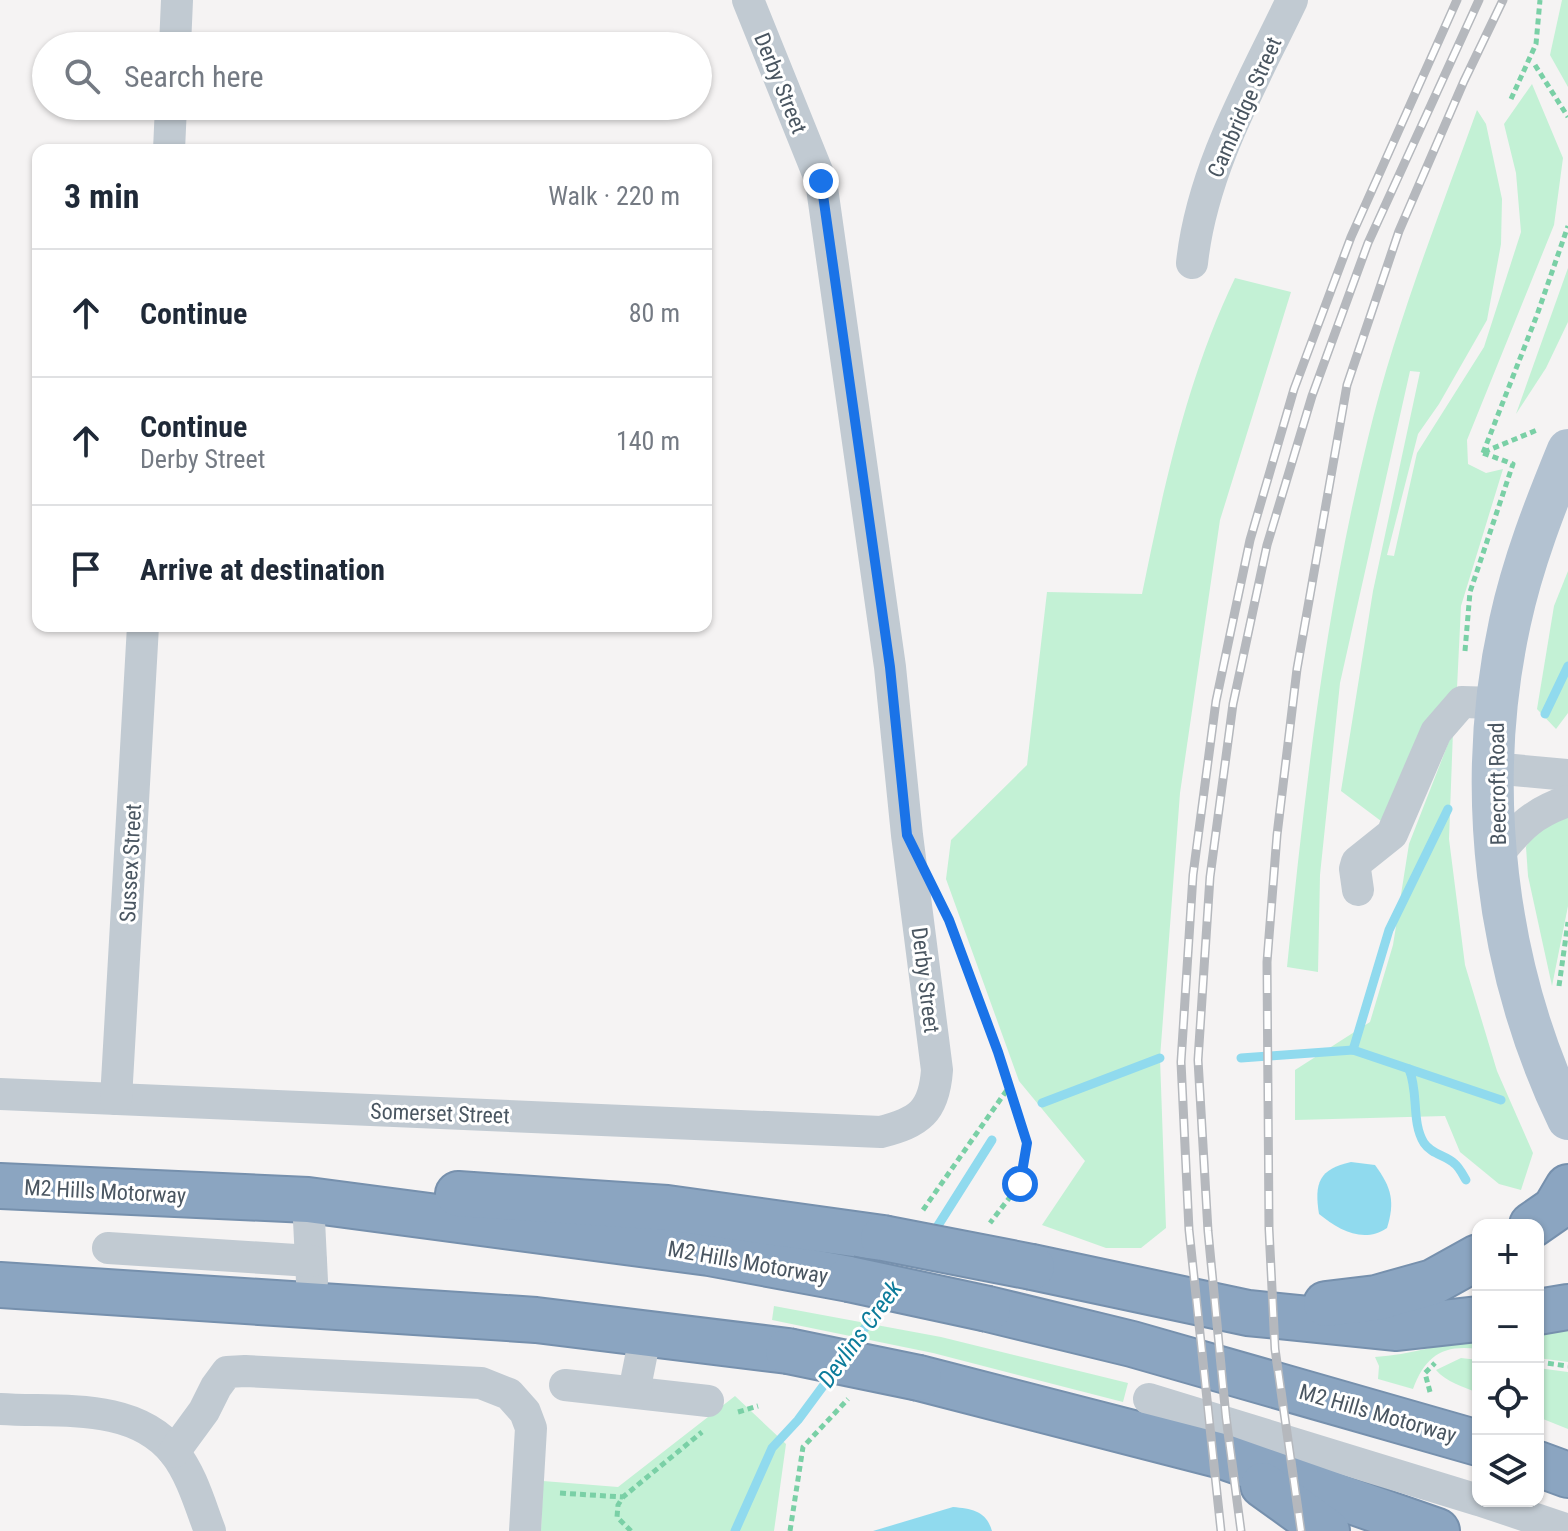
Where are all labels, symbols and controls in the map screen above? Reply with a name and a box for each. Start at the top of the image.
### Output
street label: Derby Street [749,29,812,137]
search box [32,32,712,120]
street label: Cambridge Street [1202,33,1287,181]
icon: search [60,54,104,98]
text: Search here [124,59,264,94]
route end [803,163,839,199]
text: 3 min [64,176,140,216]
text: Walk · 220 m [548,181,680,211]
icon: ahead [64,291,108,335]
text: Continue [140,296,247,331]
text: 80 m [629,298,680,328]
text: Continue [140,409,247,444]
icon: ahead [64,419,108,463]
text: 140 m [616,426,680,456]
text: Derby Street [140,444,265,474]
icon: arrive [64,547,108,591]
text: Arrive at destination [140,552,385,587]
street label: Beecroft Road [1484,722,1511,846]
street label: Sussex Street [115,803,146,923]
street label: Derby Street [907,926,944,1034]
street label: Somerset Street [370,1099,510,1128]
route start [1002,1166,1038,1202]
street label: M2 Hills Motorway [23,1175,187,1208]
map controls [1472,1219,1544,1507]
button: + [1472,1219,1544,1291]
street label: M2 Hills Motorway [666,1236,830,1289]
water label: Devlins Creek [812,1275,908,1393]
button: − [1472,1291,1544,1363]
button: locate [1472,1363,1544,1435]
street label: M2 Hills Motorway [1296,1379,1459,1448]
button: layers [1472,1435,1544,1507]

